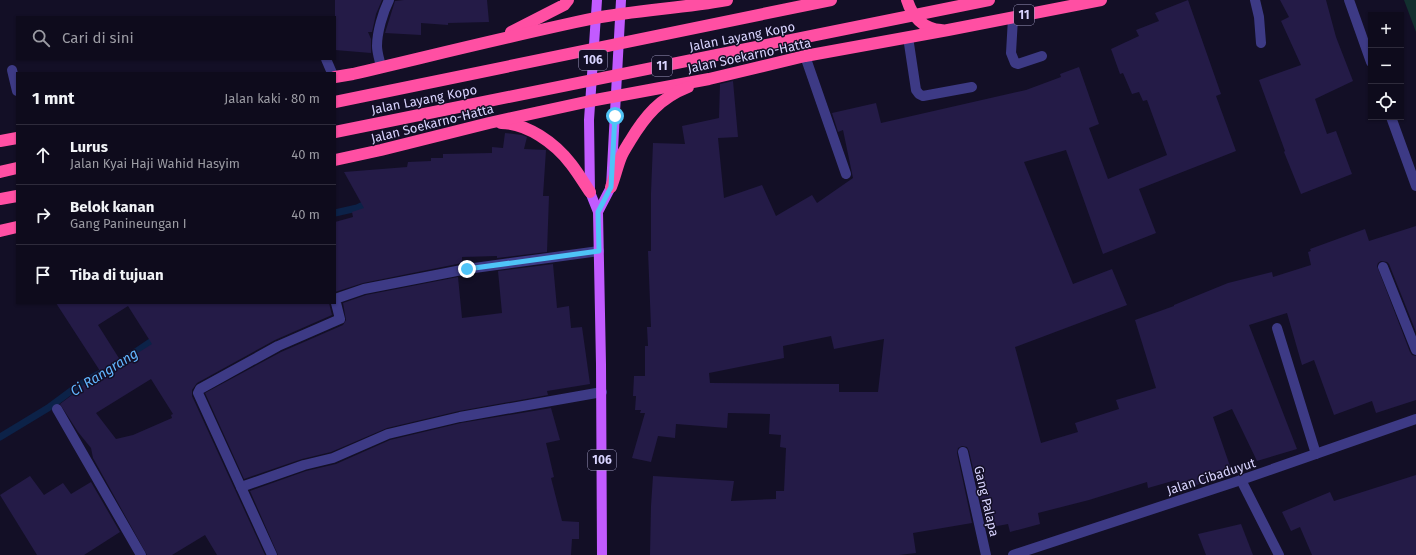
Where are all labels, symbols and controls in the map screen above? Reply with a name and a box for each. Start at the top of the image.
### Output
road number: 11 [1014,5,1034,25]
map controls [1368,12,1404,120]
button: + [1368,12,1404,48]
search box [16,16,336,60]
street label: Jalan Layang Kopo [688,19,796,54]
icon: search [30,27,52,49]
text: Cari di sini [62,29,134,47]
street label: Jalan Soekarno-Hatta [686,35,812,76]
button: − [1368,48,1404,84]
road number: 106 [579,50,607,70]
road number: 11 [652,56,672,76]
street label: Jalan Layang Kopo [370,82,478,117]
button: locate [1368,84,1404,120]
text: 1 mnt [32,88,75,109]
text: Jalan kaki · 80 m [224,91,320,106]
street label: Jalan Soekarno-Hatta [369,101,495,146]
route start [606,107,624,125]
text: Lurus [70,138,108,156]
icon: ahead [32,144,54,166]
text: 40 m [291,147,320,162]
text: Jalan Kyai Haji Wahid Hasyim [70,156,240,171]
text: Belok kanan [70,198,154,216]
icon: right [32,204,54,226]
text: 40 m [291,207,320,222]
text: Gang Panineungan I [70,216,187,231]
route end [458,260,476,278]
icon: arrive [32,264,54,286]
text: Tiba di tujuan [70,266,164,284]
water label: Ci Rangrang [67,345,141,400]
road number: 106 [588,450,616,470]
street label: Jalan Cibaduyut [1165,455,1258,498]
street label: Gang Palapa [971,464,1002,538]

